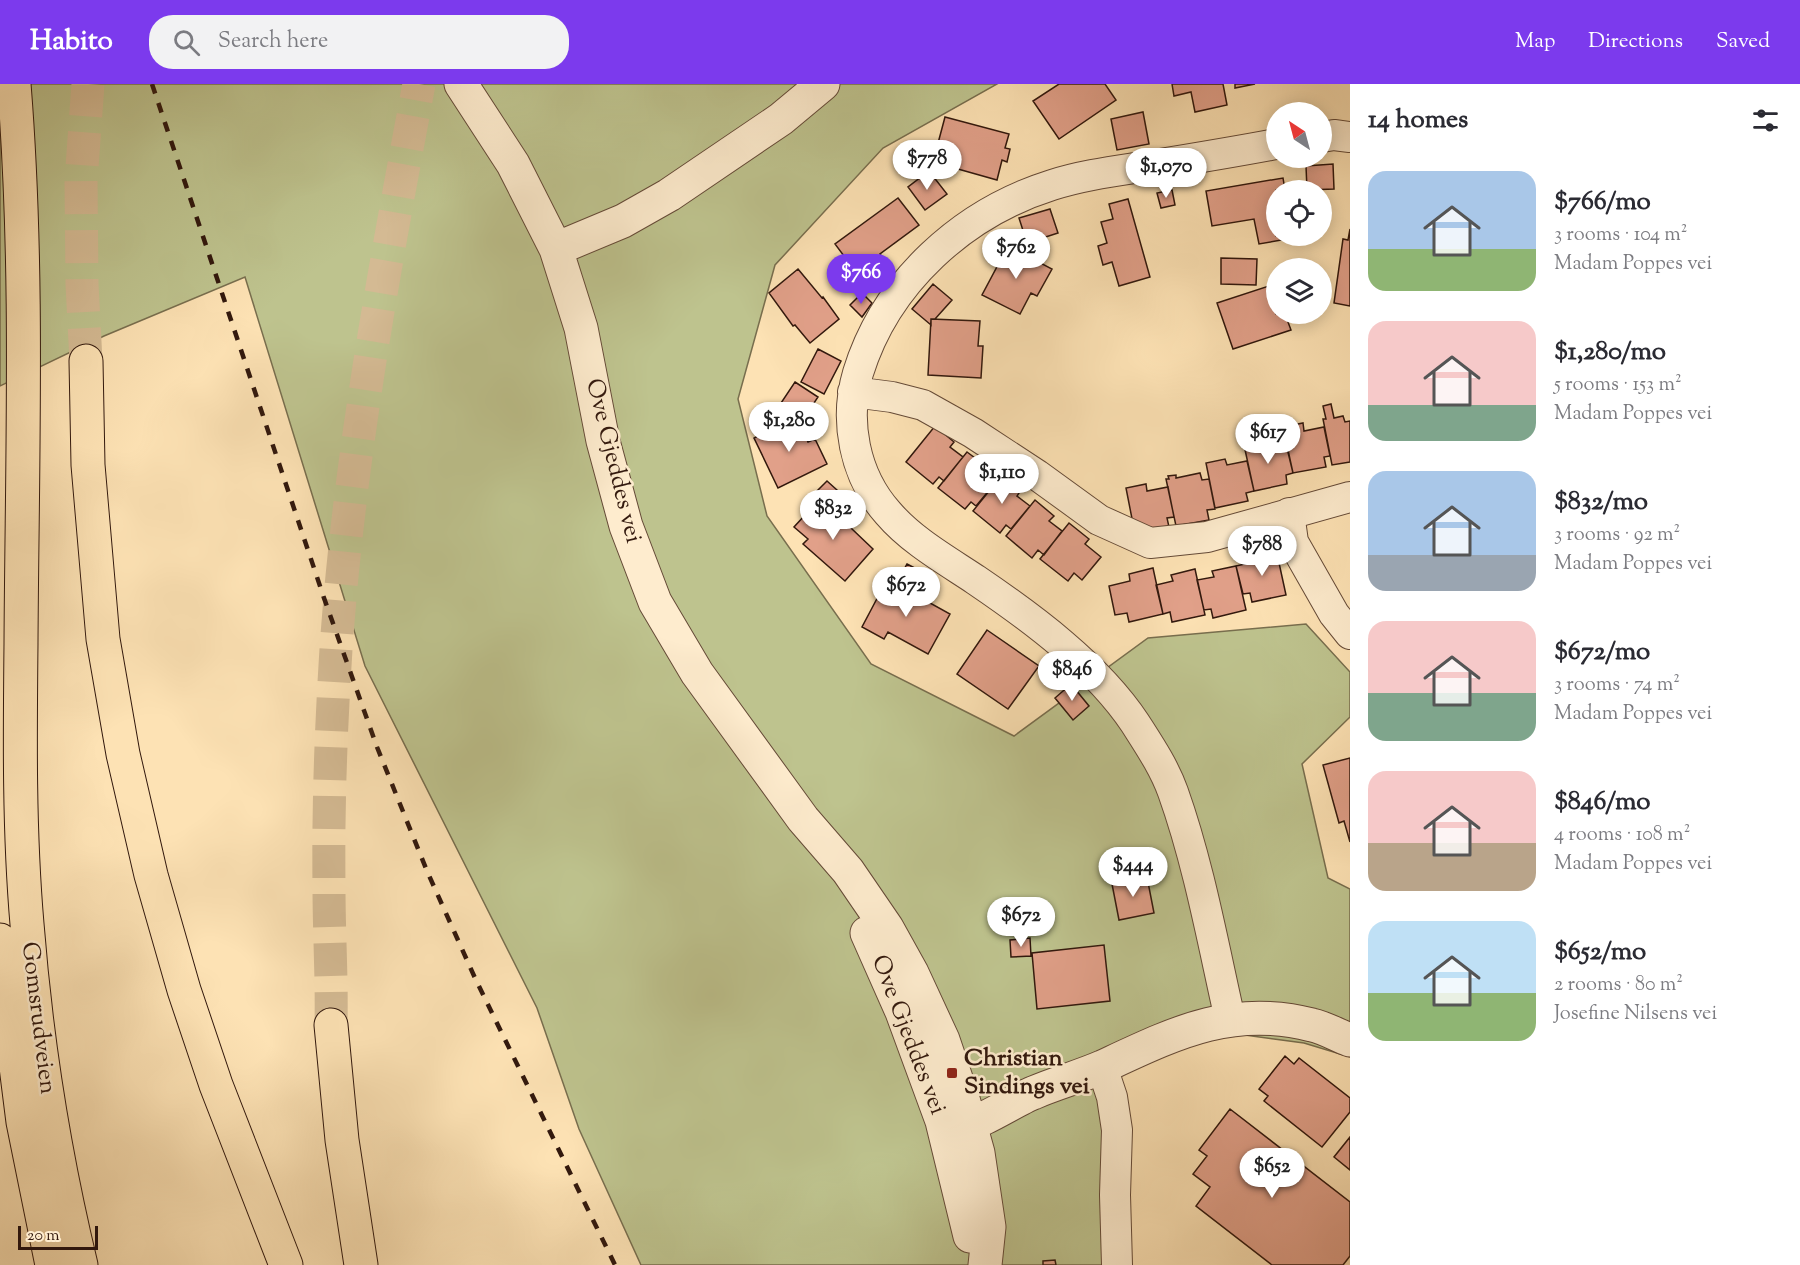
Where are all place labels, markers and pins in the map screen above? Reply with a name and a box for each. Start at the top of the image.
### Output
pin: $778 [891,140,963,191]
pin: $1,070 [1117,148,1215,199]
pin: $762 [980,229,1052,280]
pin: $766 [825,254,897,305]
pin: $1,280 [740,402,838,453]
pin: $617 [1232,414,1304,465]
pin: $1,110 [953,454,1051,505]
pin: $832 [797,490,869,541]
pin: $788 [1226,526,1298,577]
pin: $672 [870,567,942,618]
pin: $846 [1036,651,1108,702]
pin: $444 [1097,847,1169,898]
pin: $672 [985,897,1057,948]
place label: Christian Sindings vei [964,1042,1090,1104]
marker: Christian Sindings vei [945,1066,959,1080]
pin: $652 [1236,1148,1308,1199]

